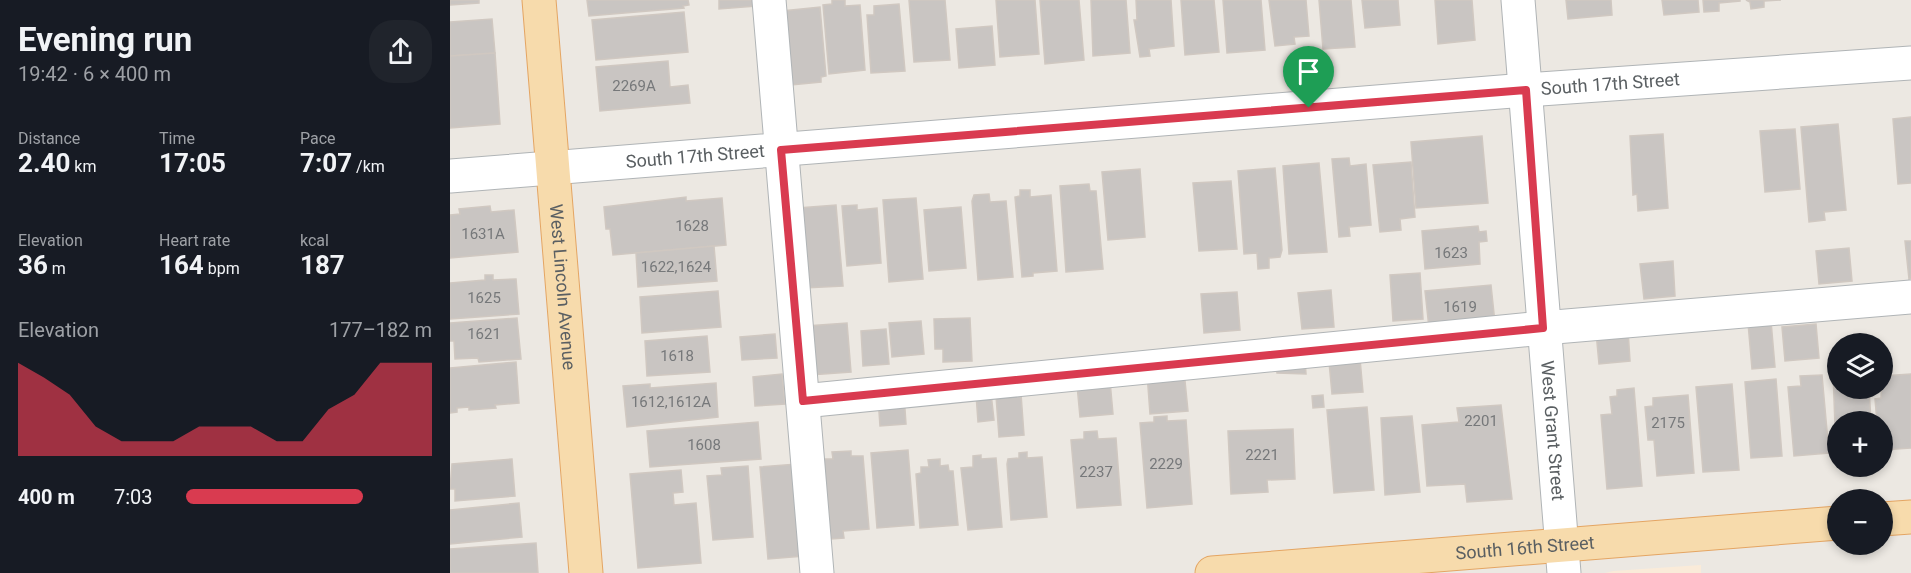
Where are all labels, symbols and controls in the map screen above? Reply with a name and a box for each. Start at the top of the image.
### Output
text: Evening run [18,20,192,59]
button: share [369,20,432,83]
pin [1283,46,1334,108]
icon: arrive [1292,55,1325,88]
text: 19:42 · 6 × 400 m [18,62,171,86]
street label: South 17th Street [1540,68,1681,99]
house number: 2269A [612,77,656,95]
text: Distance [18,129,80,148]
text: Time [159,129,195,148]
text: Pace [300,129,336,148]
street label: South 17th Street [625,140,766,172]
text: 2.40 [18,148,70,178]
text: 17:05 [159,148,226,178]
text: 7:07 [300,148,352,178]
text: km [70,157,96,176]
text: /km [352,157,385,176]
street label: West Lincoln Avenue [546,203,580,371]
house number: 1628 [675,217,709,235]
house number: 1631A [461,225,505,243]
text: Elevation [18,231,83,250]
text: Heart rate [159,231,230,250]
text: kcal [300,231,329,250]
house number: 1623 [1434,244,1468,262]
text: 36 [18,250,48,280]
text: 164 [159,250,204,280]
text: 187 [300,250,345,280]
house number: 1622,1624 [641,258,712,276]
text: m [48,259,66,278]
text: bpm [204,259,240,278]
house number: 1625 [467,289,501,307]
house number: 1619 [1443,298,1477,316]
text: Elevation [18,318,99,342]
text: 177–182 m [329,318,432,342]
house number: 1621 [467,325,501,343]
map controls [1827,333,1893,555]
button: layers [1827,333,1893,399]
house number: 1618 [660,347,694,365]
street label: West Grant Street [1537,360,1569,502]
house number: 1612,1612A [631,393,711,411]
button: + [1827,411,1893,477]
house number: 2201 [1464,412,1498,430]
house number: 2175 [1651,414,1685,432]
house number: 1608 [687,436,721,454]
house number: 2221 [1245,446,1279,464]
house number: 2229 [1149,455,1183,473]
house number: 2237 [1079,463,1113,481]
text: 400 m [18,485,75,509]
text: 7:03 [114,485,153,509]
button: − [1827,489,1893,555]
street label: South 16th Street [1455,531,1595,564]

